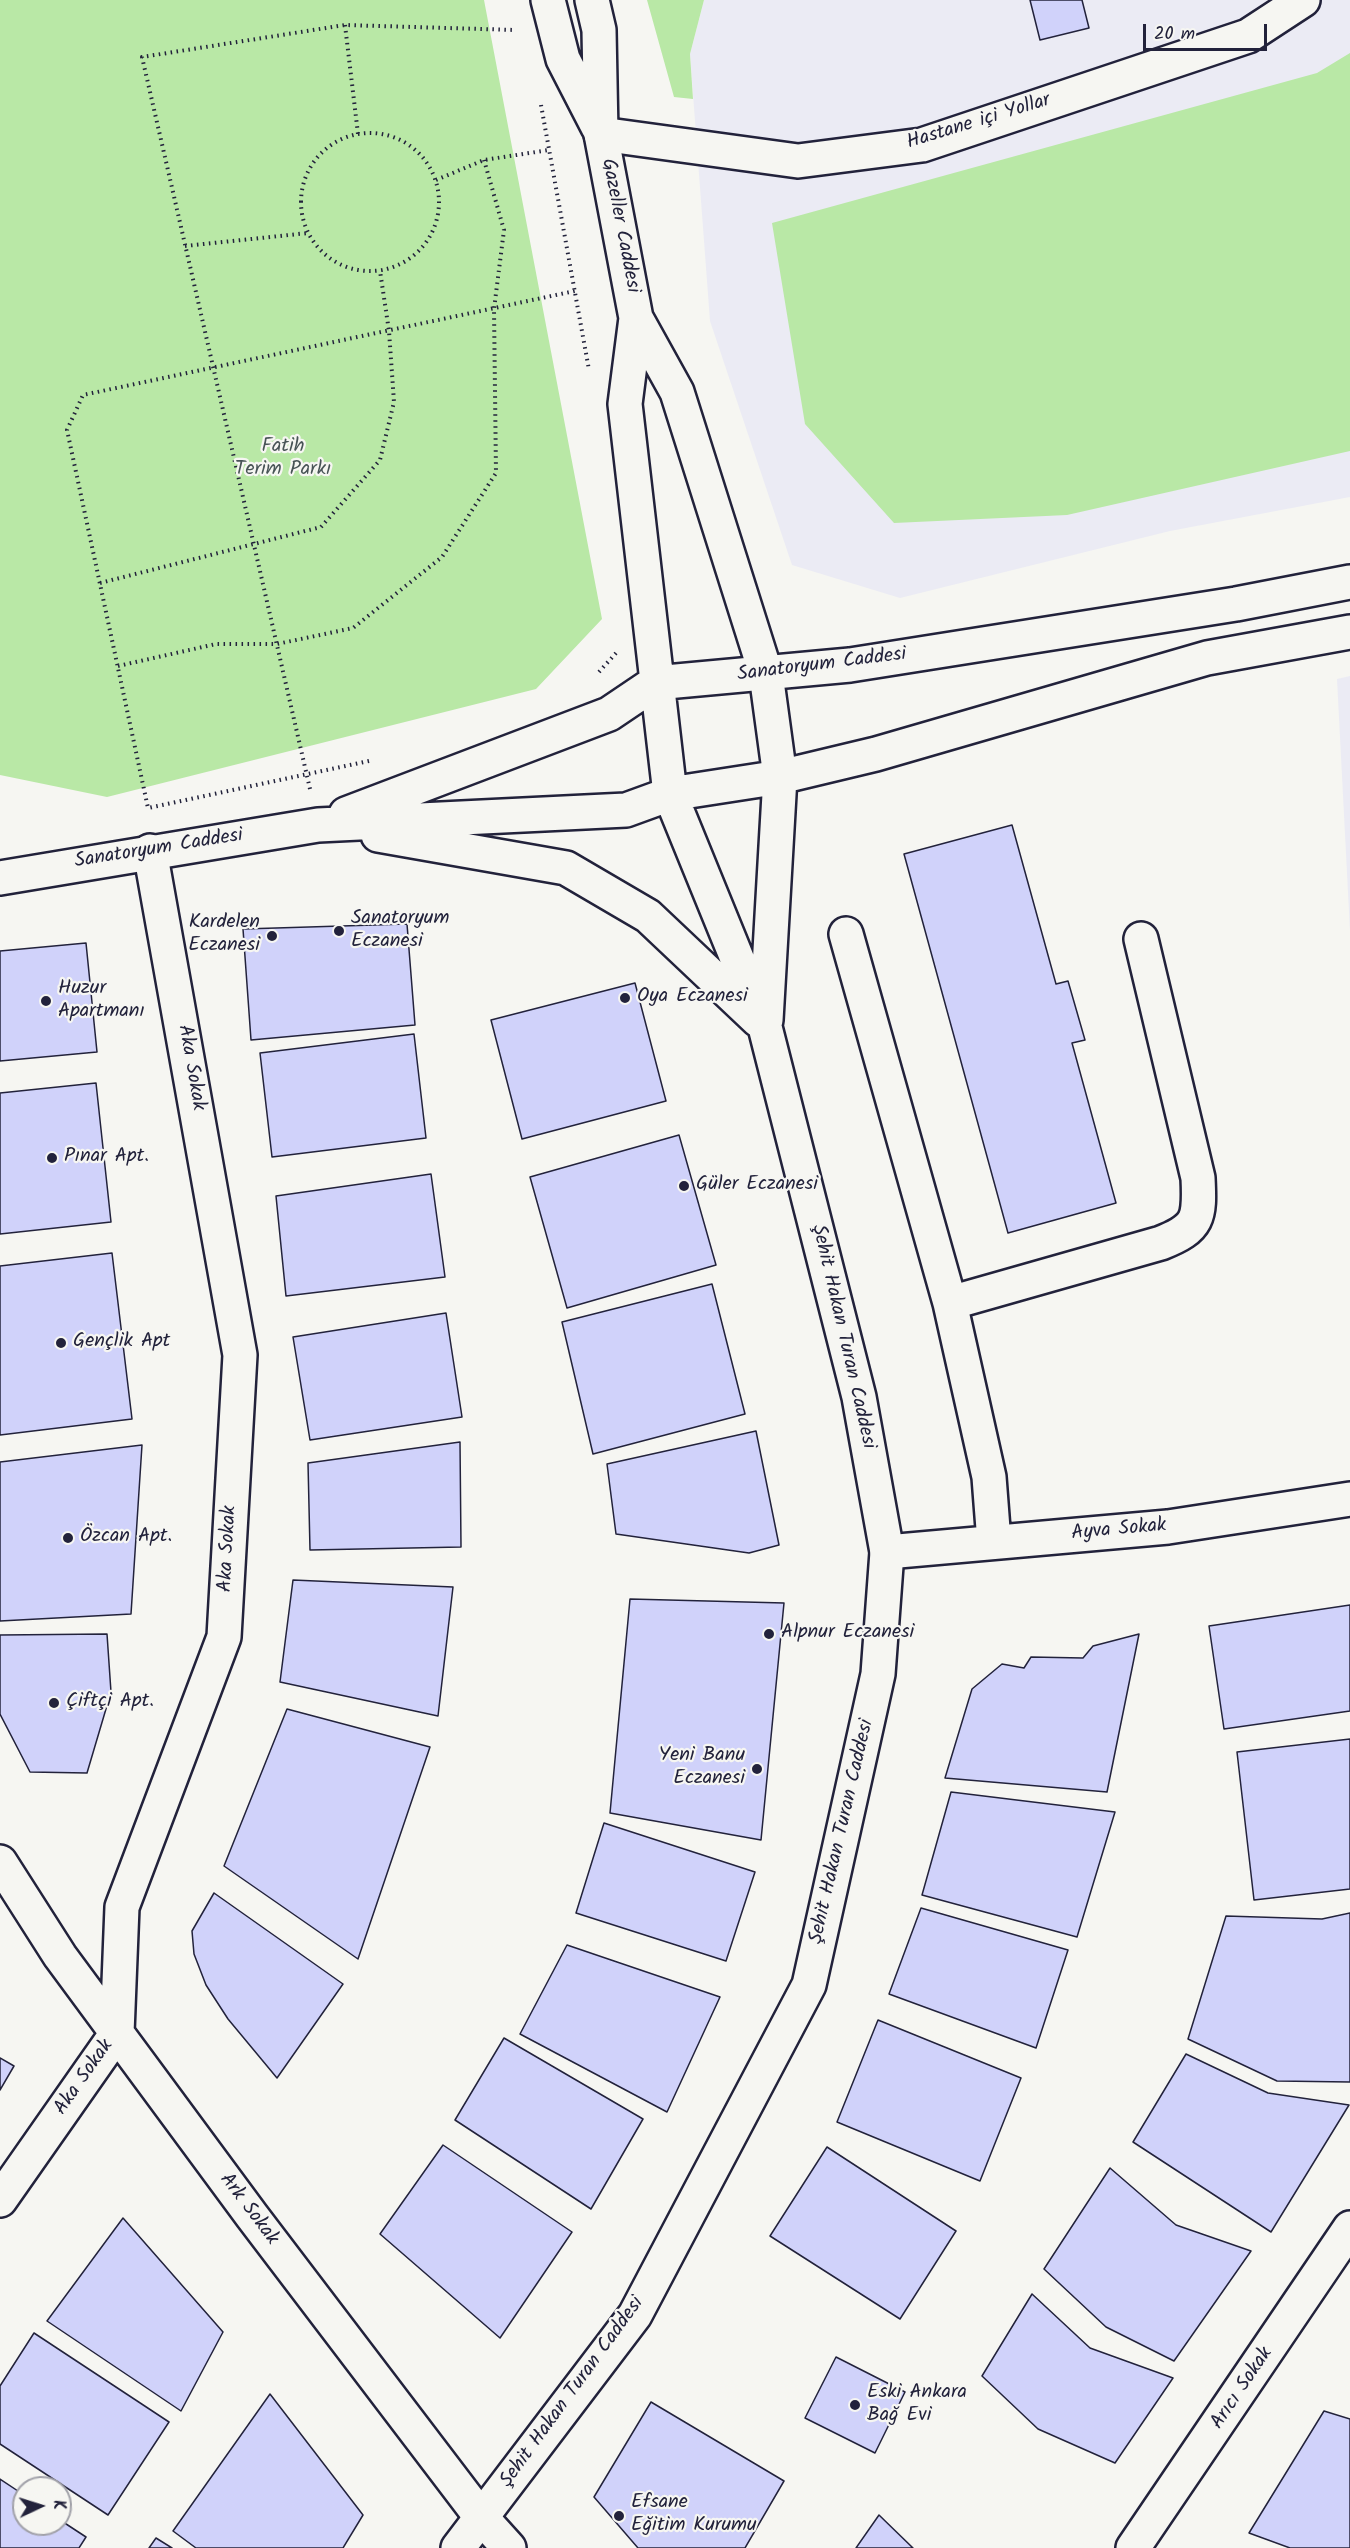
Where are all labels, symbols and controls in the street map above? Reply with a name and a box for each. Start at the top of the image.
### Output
scale bar [1146,12,1270,50]
text: 20 m [1154,20,1195,49]
street label: Hastane içi Yollar [904,90,1054,156]
street label: Gazeller Caddesi [594,157,644,295]
park label: Fatih Terim Parkı [235,436,331,483]
street label: Sanatoryum Caddesi [736,644,908,688]
street label: Sanatoryum Caddesi [73,825,245,875]
place label: Sanatoryum Eczanesi [351,908,449,955]
place label: Kardelen Eczanesi [188,912,260,959]
marker: Sanatoryum Eczanesi [332,924,346,938]
marker: Kardelen Eczanesi [265,929,279,943]
place label: Huzur Apartmanı [58,978,145,1025]
place label: Oya Eczanesi [637,986,748,1010]
marker: Oya Eczanesi [618,991,632,1005]
marker: Huzur Apartmanı [39,994,53,1008]
street label: Aka Sokak [171,1023,209,1113]
place label: Pınar Apt. [64,1146,149,1170]
marker: Pınar Apt. [45,1151,59,1165]
place label: Güler Eczanesi [696,1174,818,1198]
marker: Güler Eczanesi [677,1179,691,1193]
street label: Şehit Hakan Turan Caddesi [804,1222,880,1452]
place label: Gençlik Apt [73,1331,170,1355]
marker: Gençlik Apt [54,1336,68,1350]
street label: Aka Sokak [215,1505,243,1593]
street label: Ayva Sokak [1071,1515,1167,1547]
place label: Özcan Apt. [80,1526,172,1550]
marker: Özcan Apt. [61,1531,75,1545]
place label: Alpnur Eczanesi [781,1622,914,1646]
marker: Alpnur Eczanesi [762,1627,776,1641]
place label: Çiftçi Apt. [66,1691,154,1715]
marker: Çiftçi Apt. [47,1696,61,1710]
street label: Şehit Hakan Turan Caddesi [805,1717,881,1947]
place label: Yeni Banu Eczanesi [659,1745,745,1792]
marker: Yeni Banu Eczanesi [750,1762,764,1776]
street label: Aka Sokak [50,2036,120,2120]
street label: Ark Sokak [213,2169,283,2251]
street label: Şehit Hakan Turan Caddesi [496,2293,650,2493]
street label: Arıcı Sokak [1207,2343,1279,2435]
place label: Eski Ankara Bağ Evi [867,2382,967,2429]
marker: Eski Ankara Bağ Evi [848,2398,862,2412]
north arrow [12,2476,72,2536]
place label: Efsane Eğitim Kurumu [631,2492,757,2539]
text: K [46,2499,71,2511]
marker: Efsane Eğitim Kurumu [612,2509,626,2523]

